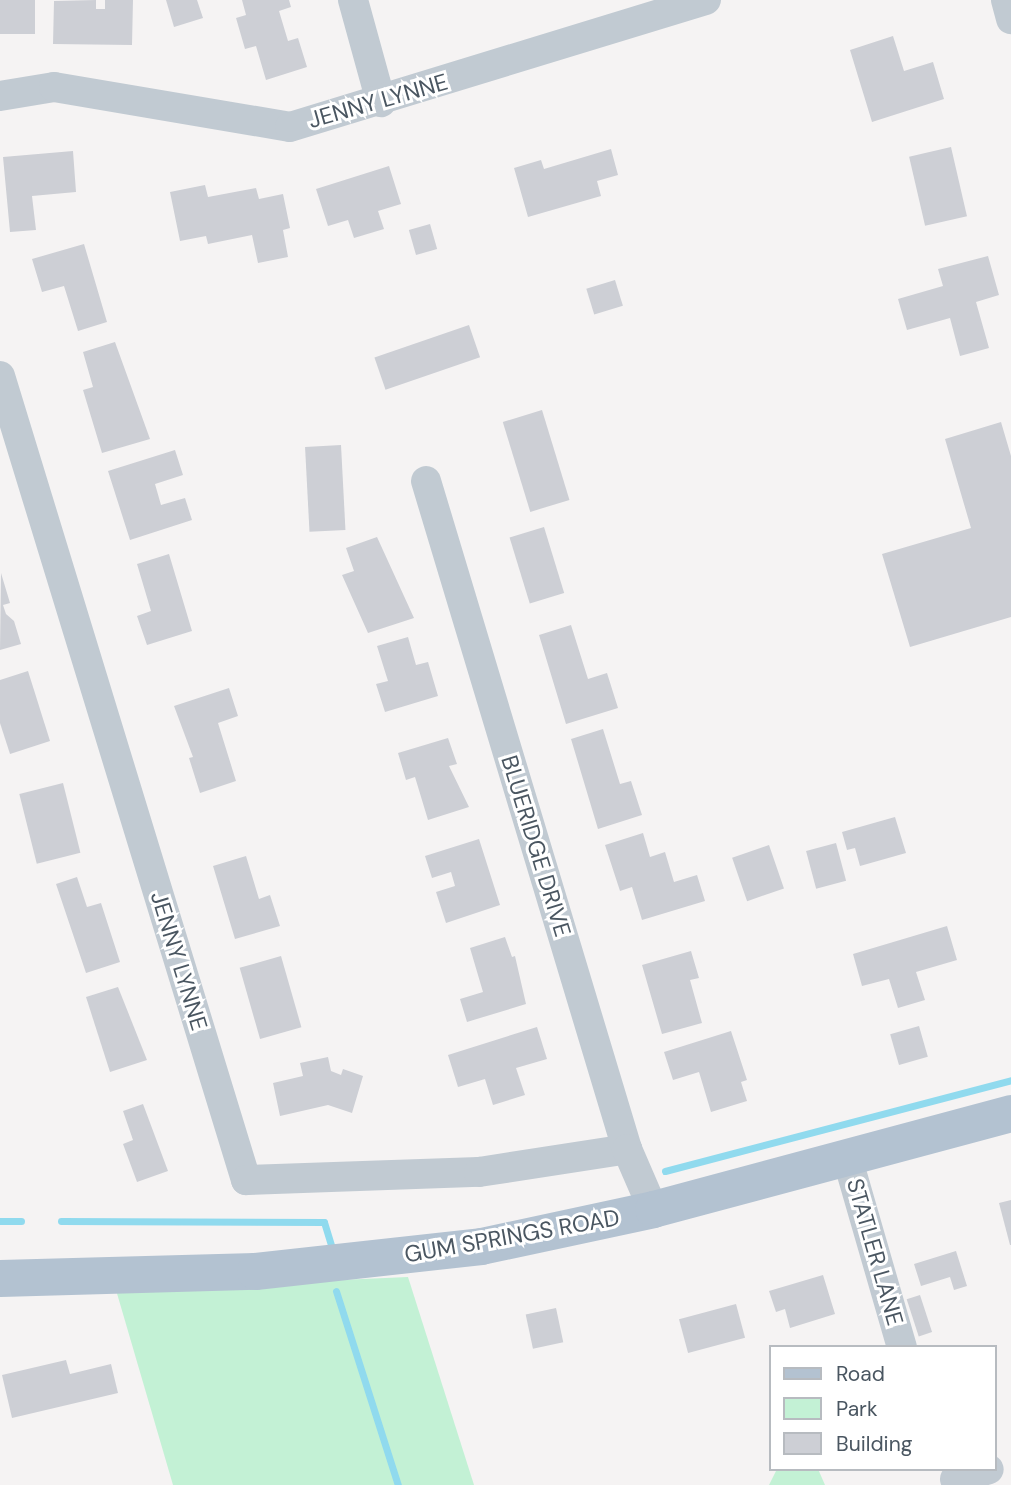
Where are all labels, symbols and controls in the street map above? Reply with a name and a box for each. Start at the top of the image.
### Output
street label: JENNY LYNNE [305,68,451,134]
street label: BLUERIDGE DRIVE [495,752,577,940]
street label: JENNY LYNNE [145,888,213,1034]
street label: STATLER LANE [841,1175,909,1329]
street label: GUM SPRINGS ROAD [402,1203,622,1269]
legend [769,1345,997,1471]
text: Road [836,1360,885,1388]
text: Park [836,1395,877,1423]
text: Building [836,1430,912,1458]

